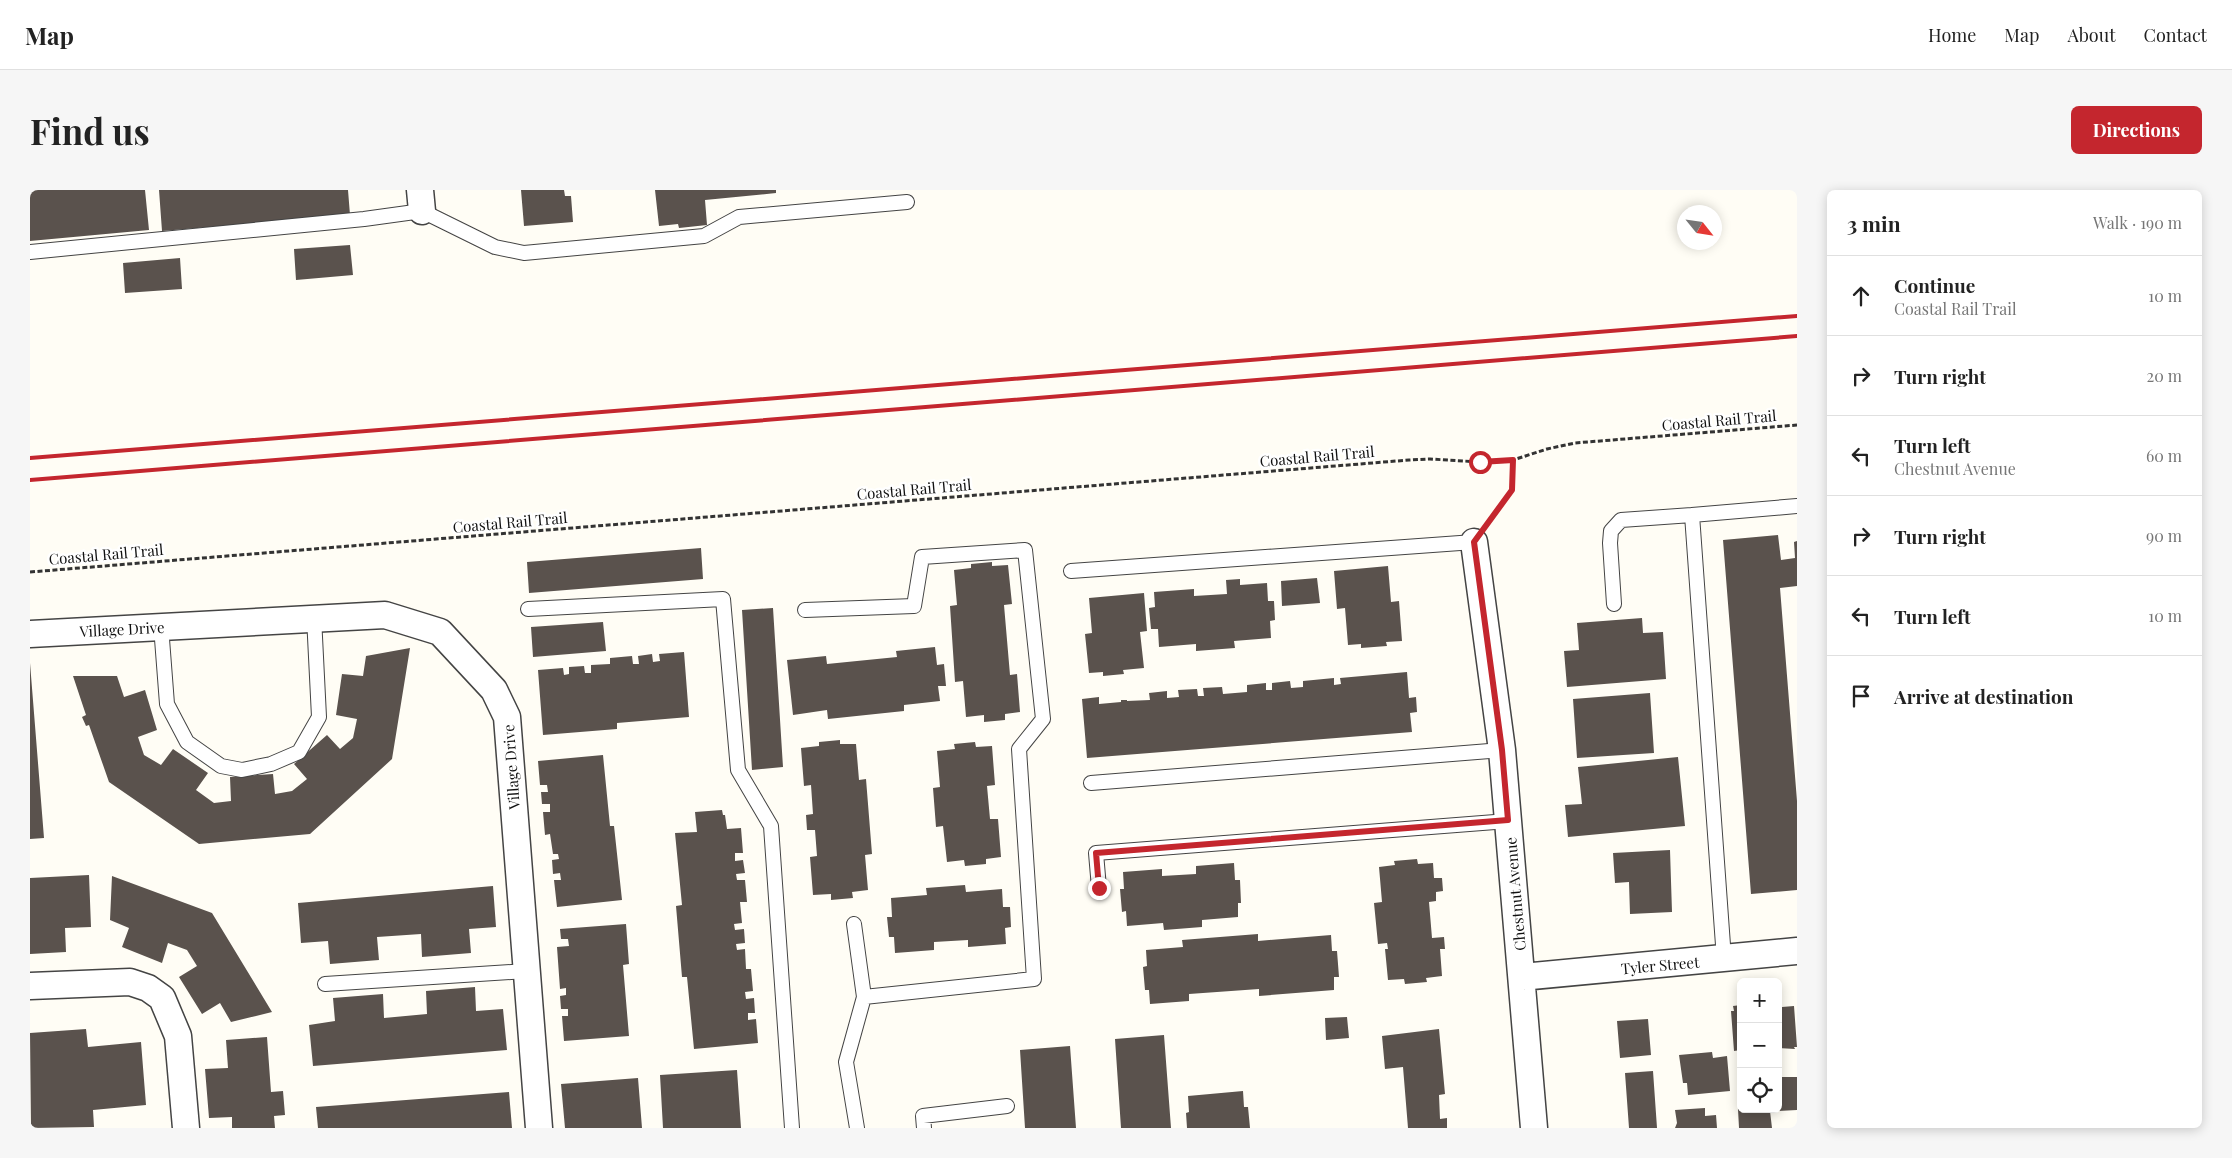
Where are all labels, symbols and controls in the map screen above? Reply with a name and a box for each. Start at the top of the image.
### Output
text: Map [25,19,74,51]
text: Home [1928,23,1976,47]
text: Map [2004,23,2039,47]
text: About [2067,23,2116,47]
text: Contact [2144,23,2207,47]
button: Directions [2071,106,2202,154]
text: Find us [30,107,150,154]
north arrow [1677,205,1722,250]
text: 3 min [1847,209,1901,237]
text: Walk · 190 m [2093,212,2182,233]
text: Continue [1894,272,1975,298]
icon: ahead [1847,282,1875,310]
text: 10 m [2148,285,2182,306]
text: Coastal Rail Trail [1894,298,2017,319]
icon: right [1847,362,1875,390]
text: Turn right [1894,363,1986,389]
text: 20 m [2147,365,2182,386]
street label: Coastal Rail Trail [1661,405,1777,435]
text: Turn left [1894,432,1971,458]
street label: Coastal Rail Trail [1259,441,1375,471]
icon: left [1847,442,1875,470]
text: 60 m [2146,445,2182,466]
route start [1469,451,1492,474]
text: Chestnut Avenue [1894,458,2016,479]
street label: Coastal Rail Trail [856,474,972,504]
street label: Coastal Rail Trail [452,507,568,537]
icon: right [1847,522,1875,550]
text: Turn right [1894,523,1986,549]
text: 90 m [2146,525,2182,546]
street label: Coastal Rail Trail [48,539,164,569]
icon: left [1847,602,1875,630]
text: Turn left [1894,603,1971,629]
text: 10 m [2148,605,2182,626]
street label: Village Drive [78,617,165,641]
icon: arrive [1847,682,1875,710]
text: Arrive at destination [1894,683,2074,709]
street label: Village Drive [498,724,524,811]
street label: Chestnut Avenue [1500,836,1530,952]
route end [1088,877,1111,900]
street label: Tyler Street [1620,952,1701,978]
map controls [1737,978,1782,1113]
button: + [1737,978,1782,1023]
button: − [1737,1023,1782,1068]
button: locate [1737,1068,1782,1113]

